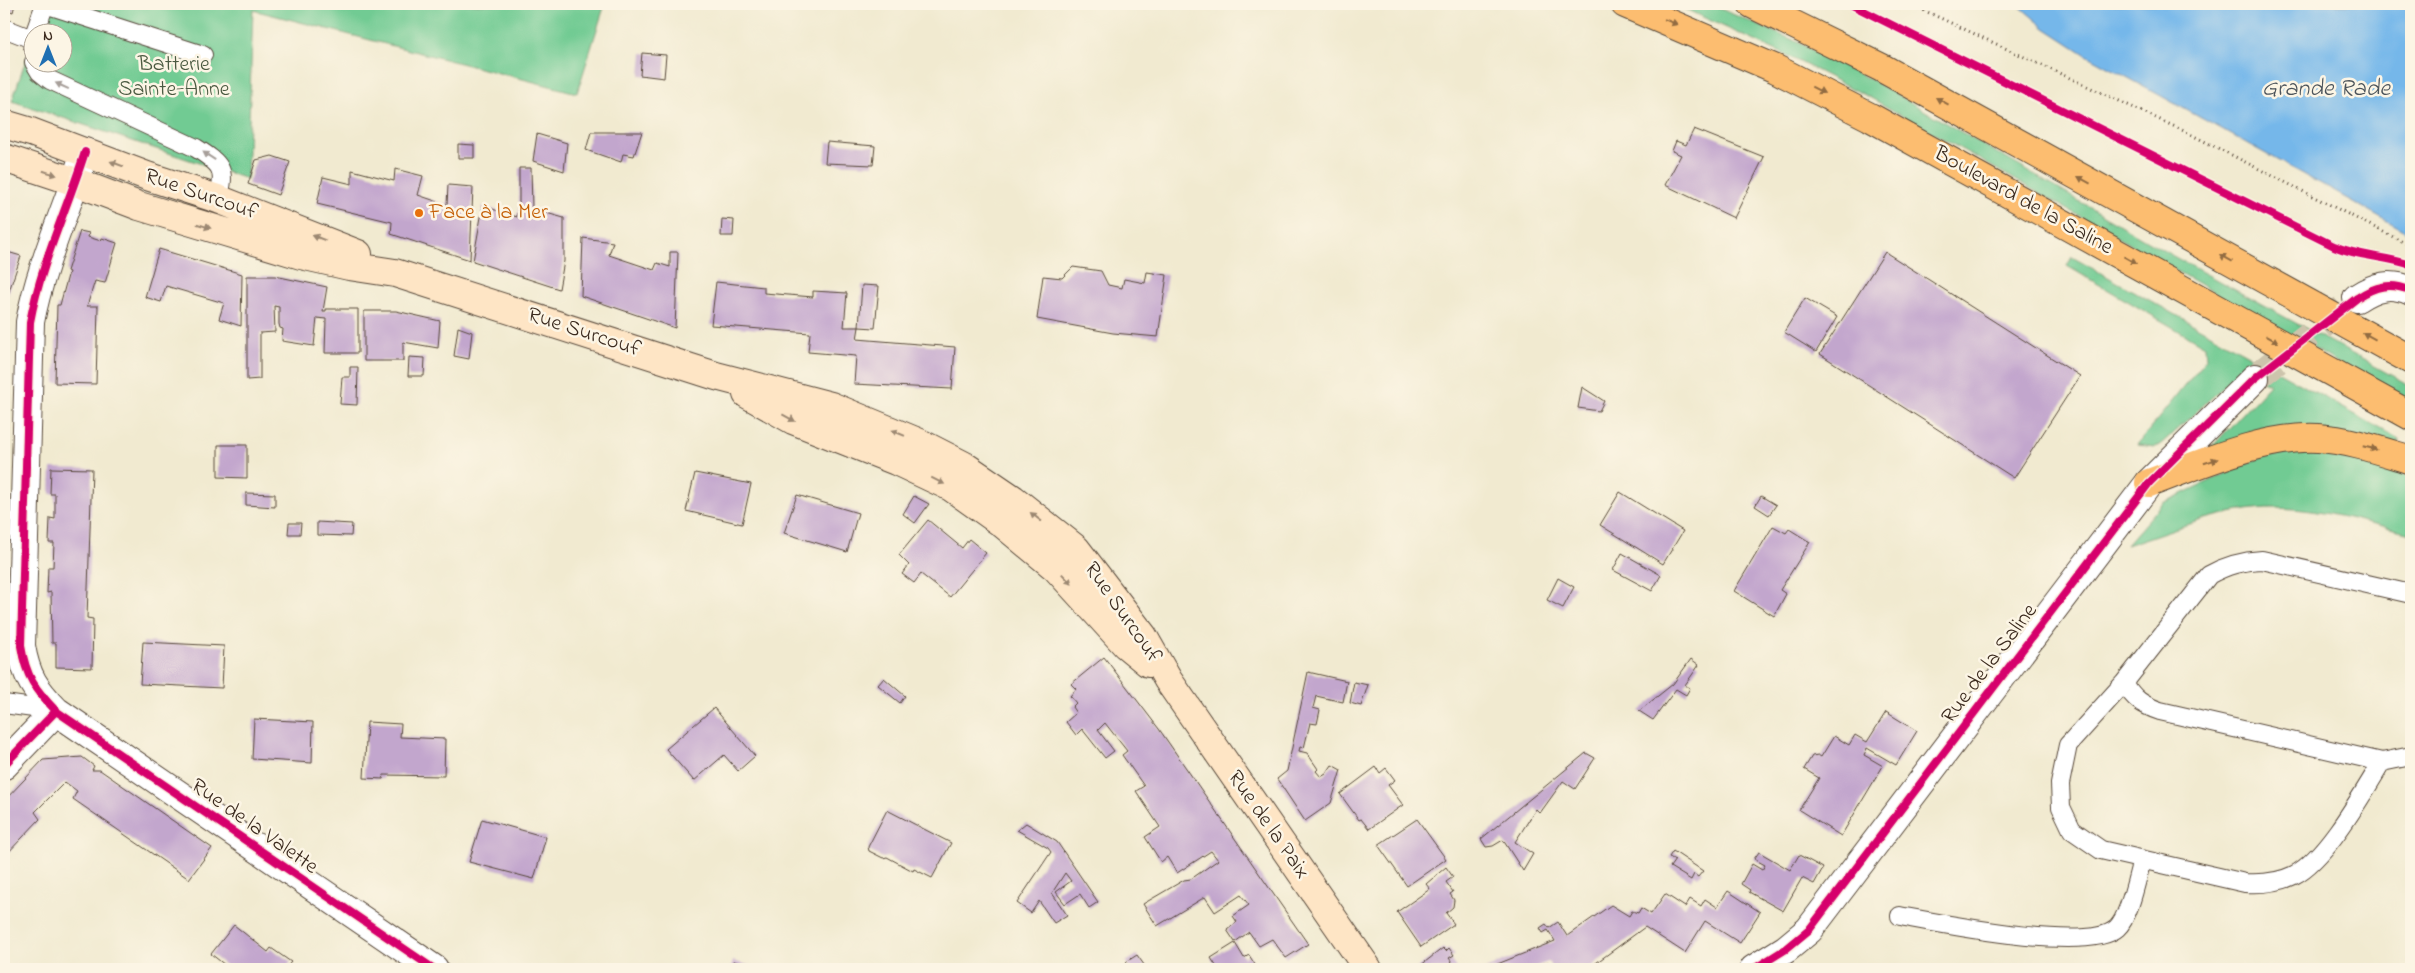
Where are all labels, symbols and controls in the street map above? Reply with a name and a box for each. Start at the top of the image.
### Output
one-way arrow [1663,19,1678,27]
north arrow [22,22,72,72]
text: N [43,26,53,47]
park label: Batterie Sainte-Anne [118,49,230,106]
water label: Grande Rade [2262,72,2391,107]
one-way arrow [55,82,69,90]
one-way arrow [1811,86,1825,94]
one-way arrow [1934,97,1949,105]
street label: Boulevard de la Saline [1927,138,2119,264]
one-way arrow [202,152,216,161]
one-way arrow [110,160,124,168]
street label: Rue Surcouf [140,161,262,230]
one-way arrow [43,170,58,178]
one-way arrow [2077,175,2091,184]
place label: Face à la Mer [428,197,548,229]
marker: Face à la Mer [413,207,425,219]
one-way arrow [196,222,211,230]
one-way arrow [311,234,326,242]
one-way arrow [2219,254,2234,262]
one-way arrow [2123,256,2136,265]
street label: Rue Surcouf [523,300,646,367]
one-way arrow [2362,332,2375,341]
one-way arrow [2264,335,2279,343]
one-way arrow [782,413,795,422]
one-way arrow [890,429,905,437]
one-way arrow [2362,444,2377,452]
one-way arrow [2204,457,2219,465]
one-way arrow [931,477,945,485]
one-way arrow [1029,512,1043,522]
street label: Rue Surcouf [1075,556,1169,671]
one-way arrow [1061,573,1073,585]
street label: Rue de la Saline [1934,597,2046,731]
street label: Rue de la Paix [1219,764,1317,886]
street label: Rue de la Valette [184,771,324,883]

